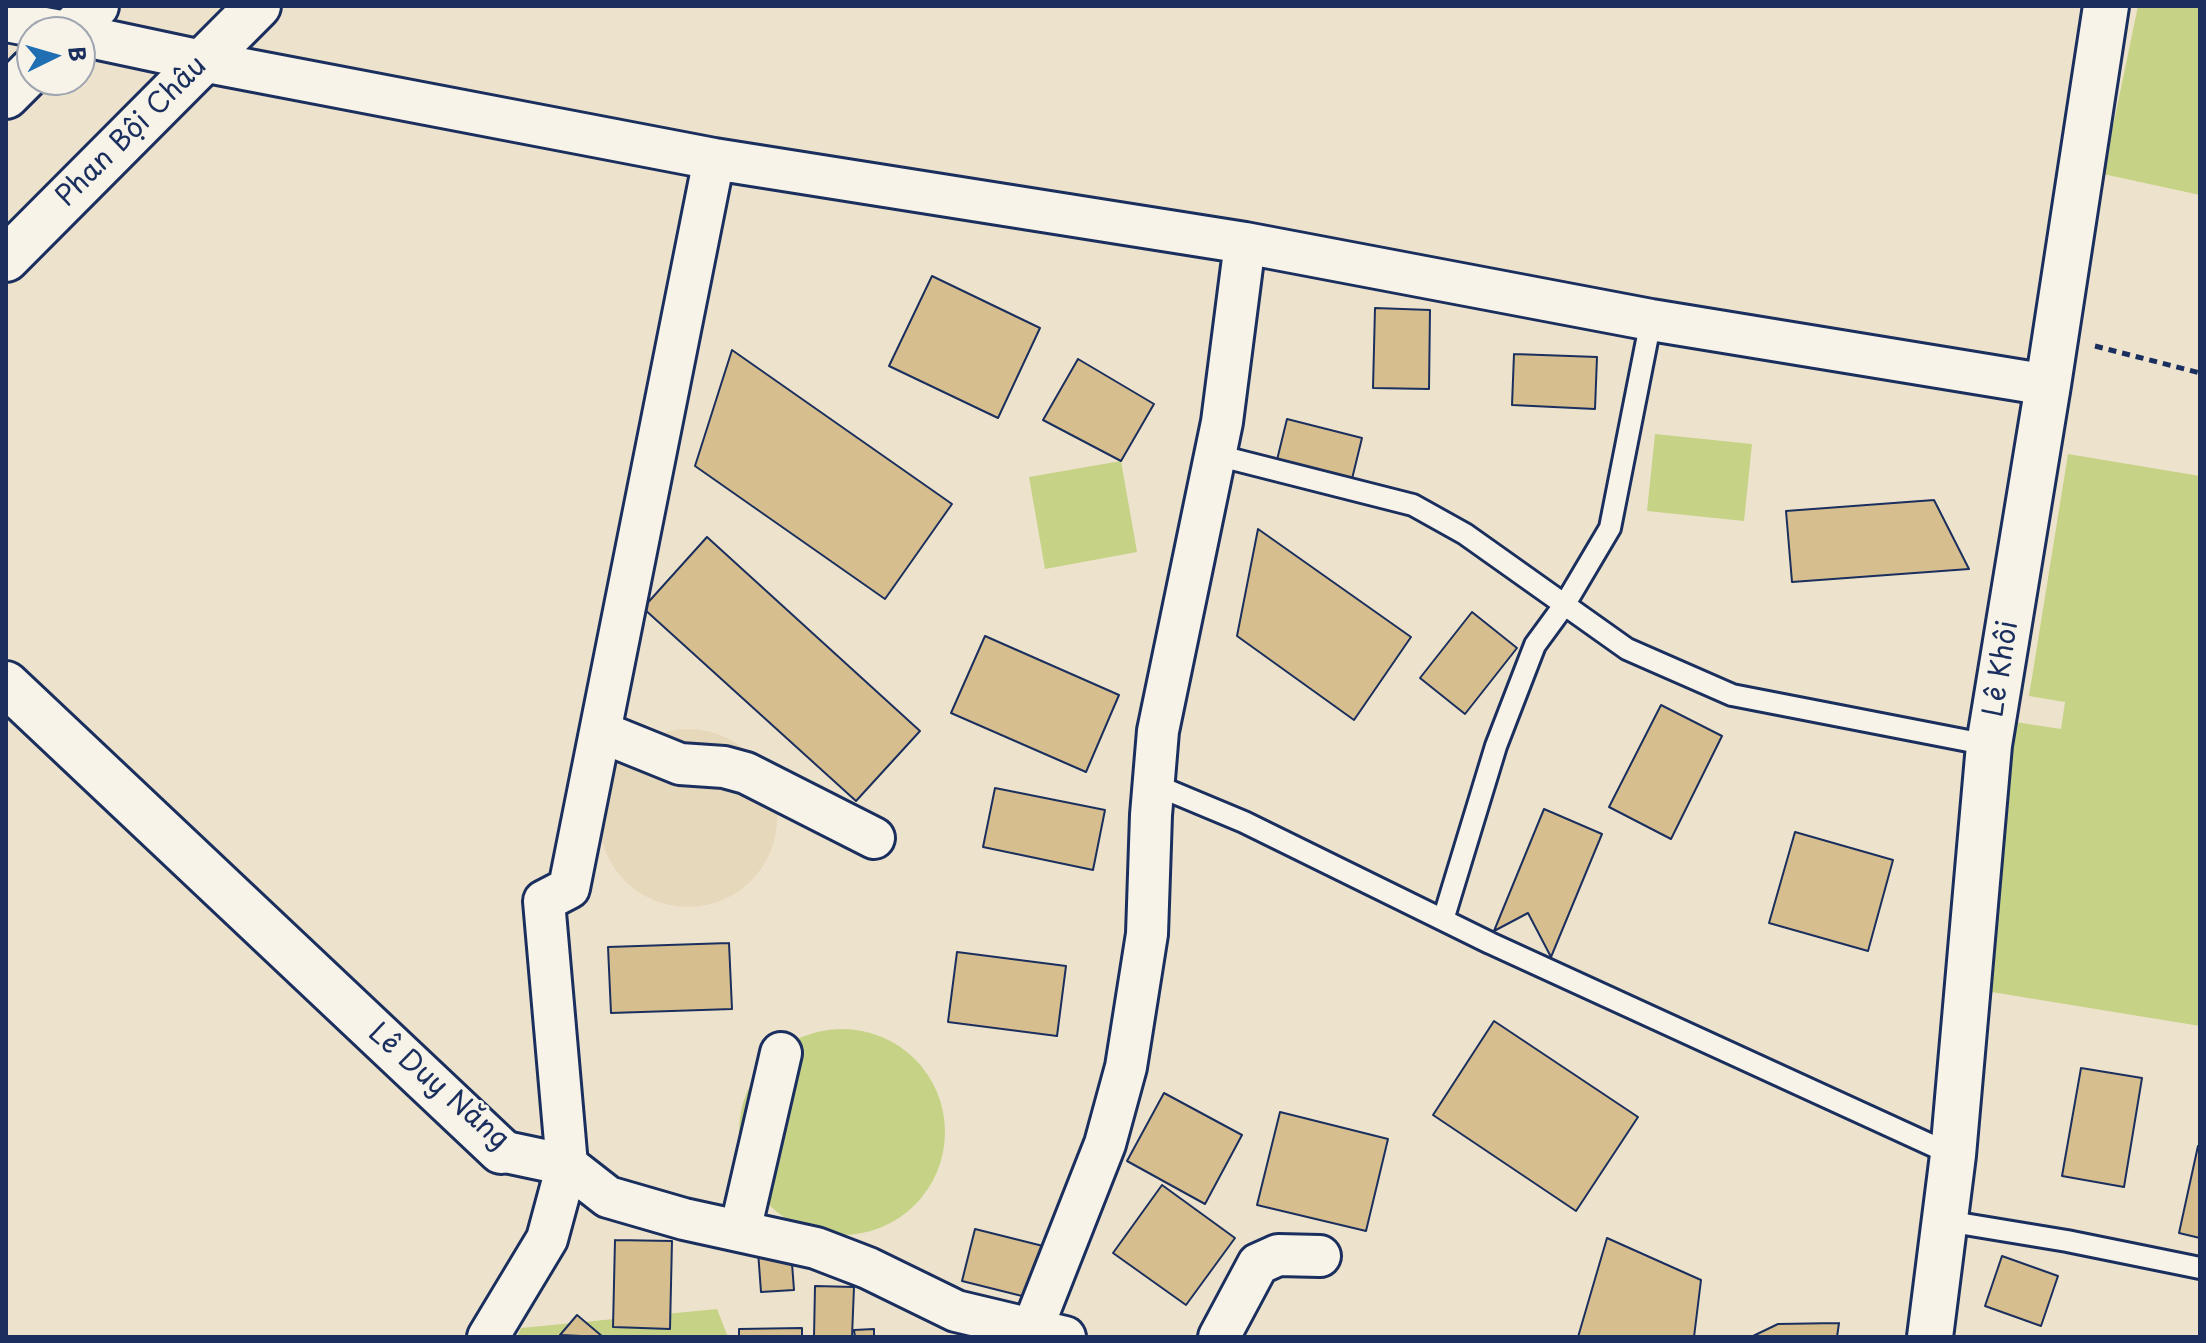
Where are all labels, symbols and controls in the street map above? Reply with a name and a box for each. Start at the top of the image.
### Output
north arrow [16,16,96,96]
street label: Phan Bội Châu [50,50,214,214]
street label: Lê Khôi [1978,618,2026,720]
street label: Lê Duy Năng [361,1017,515,1157]

